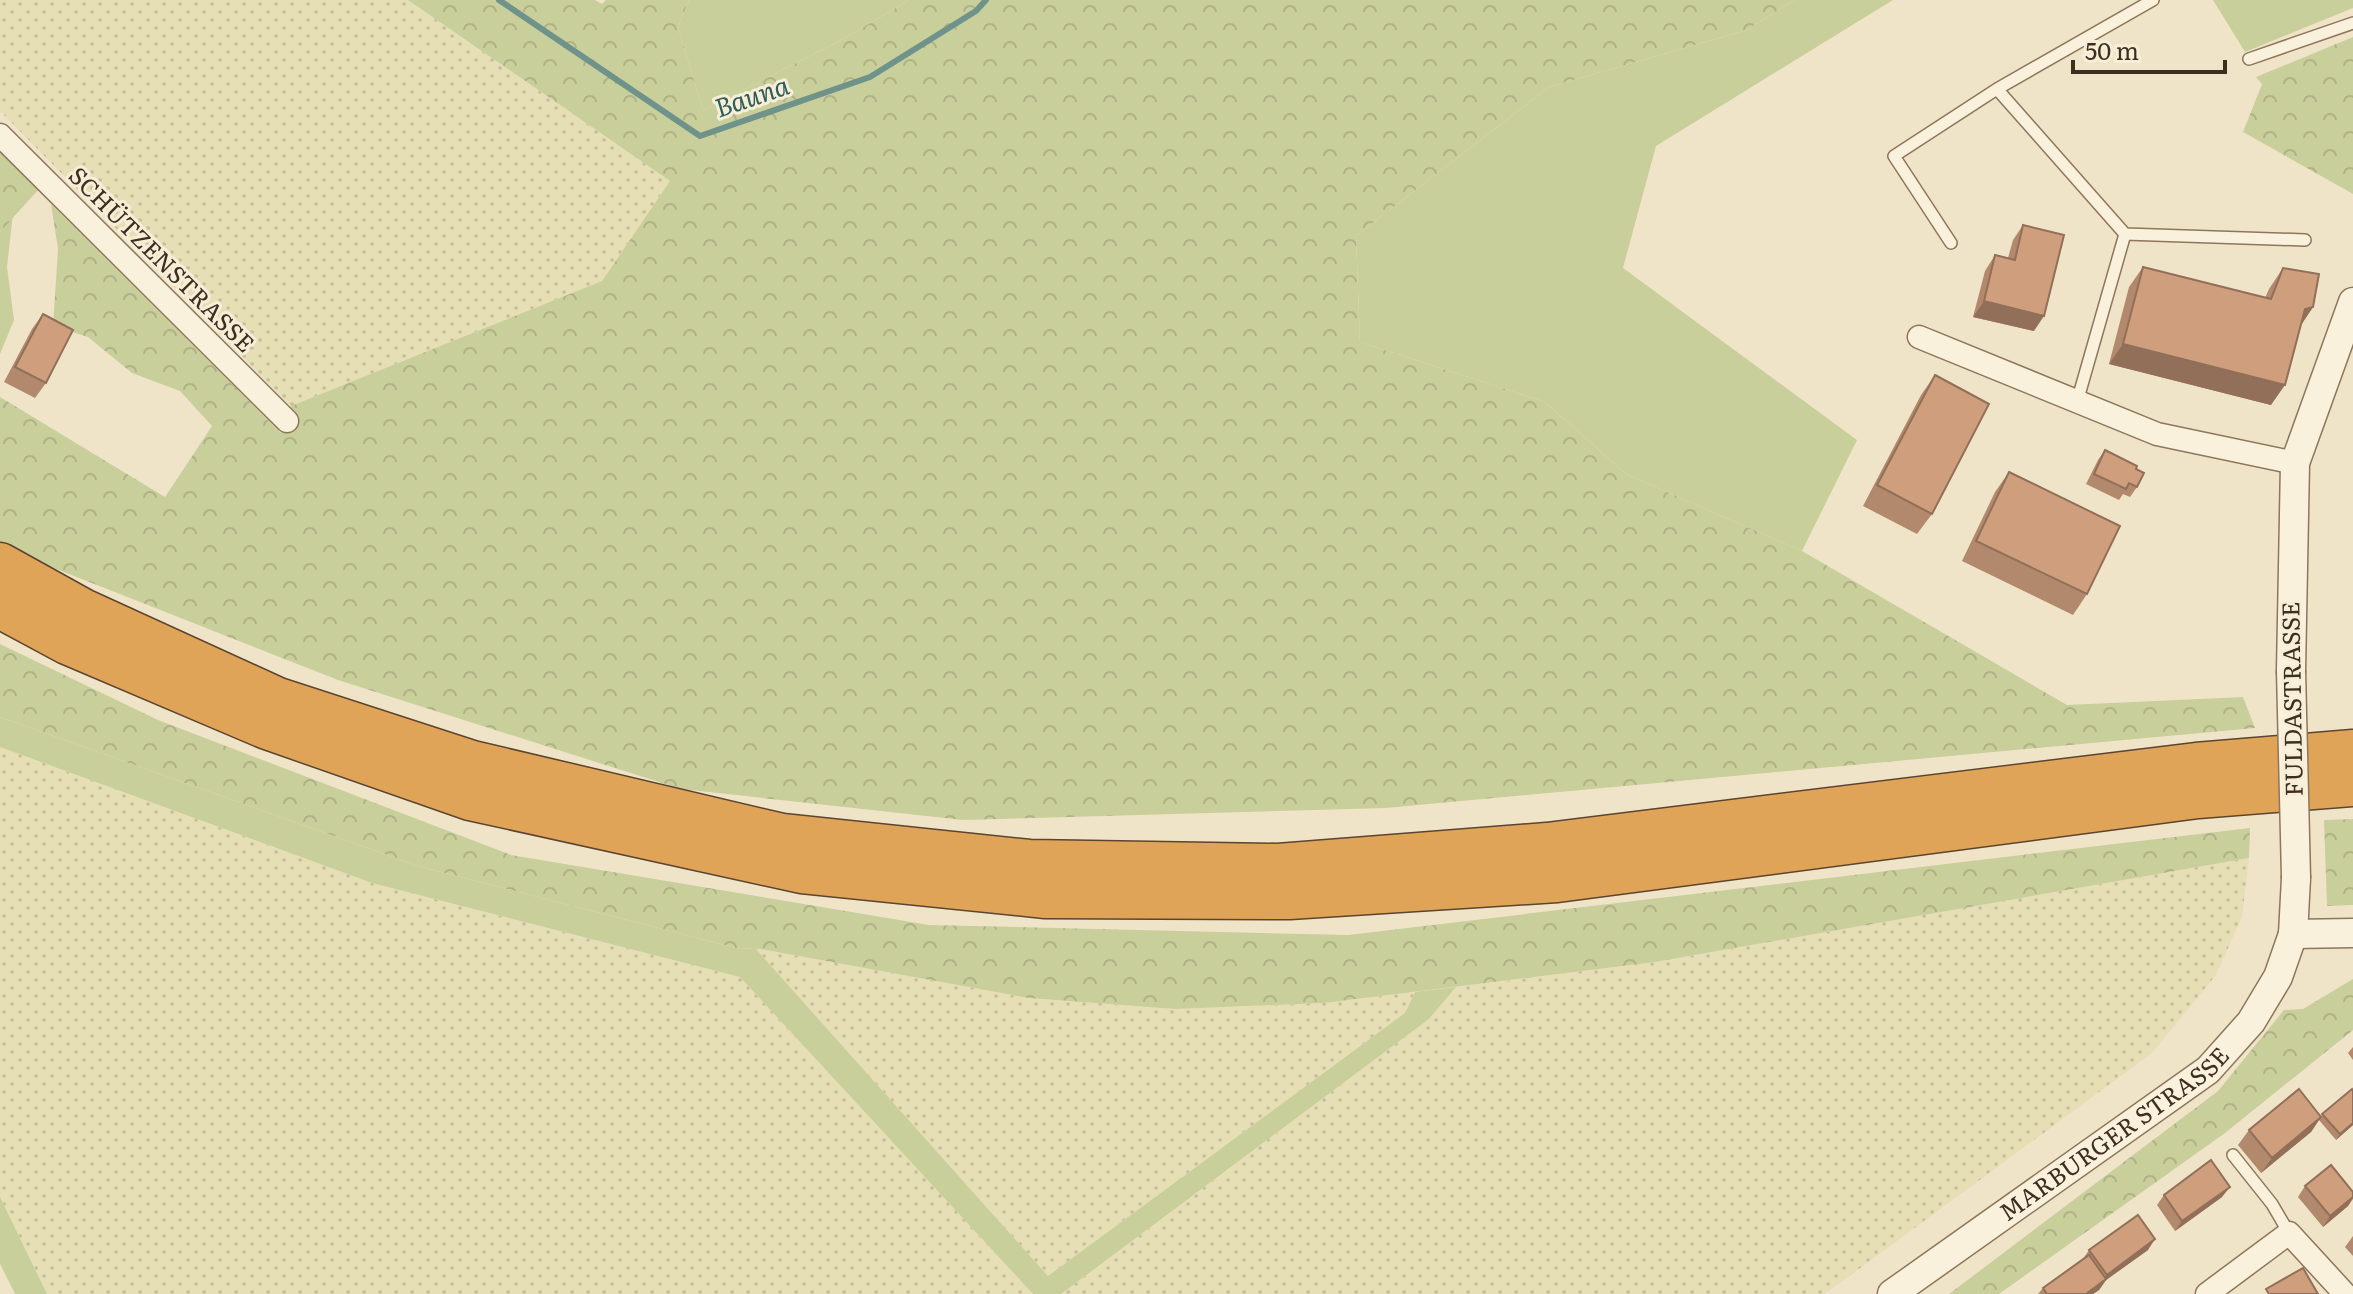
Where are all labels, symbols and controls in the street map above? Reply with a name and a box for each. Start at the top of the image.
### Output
scale bar [2073,24,2225,74]
text: 50 m [2085,32,2139,67]
water label: Bauna [709,64,794,126]
street label: SCHÜTZENSTRASSE [62,158,263,359]
street label: FULDASTRASSE [2271,601,2310,797]
street label: MARBURGER STRASSE [1991,1038,2236,1228]

